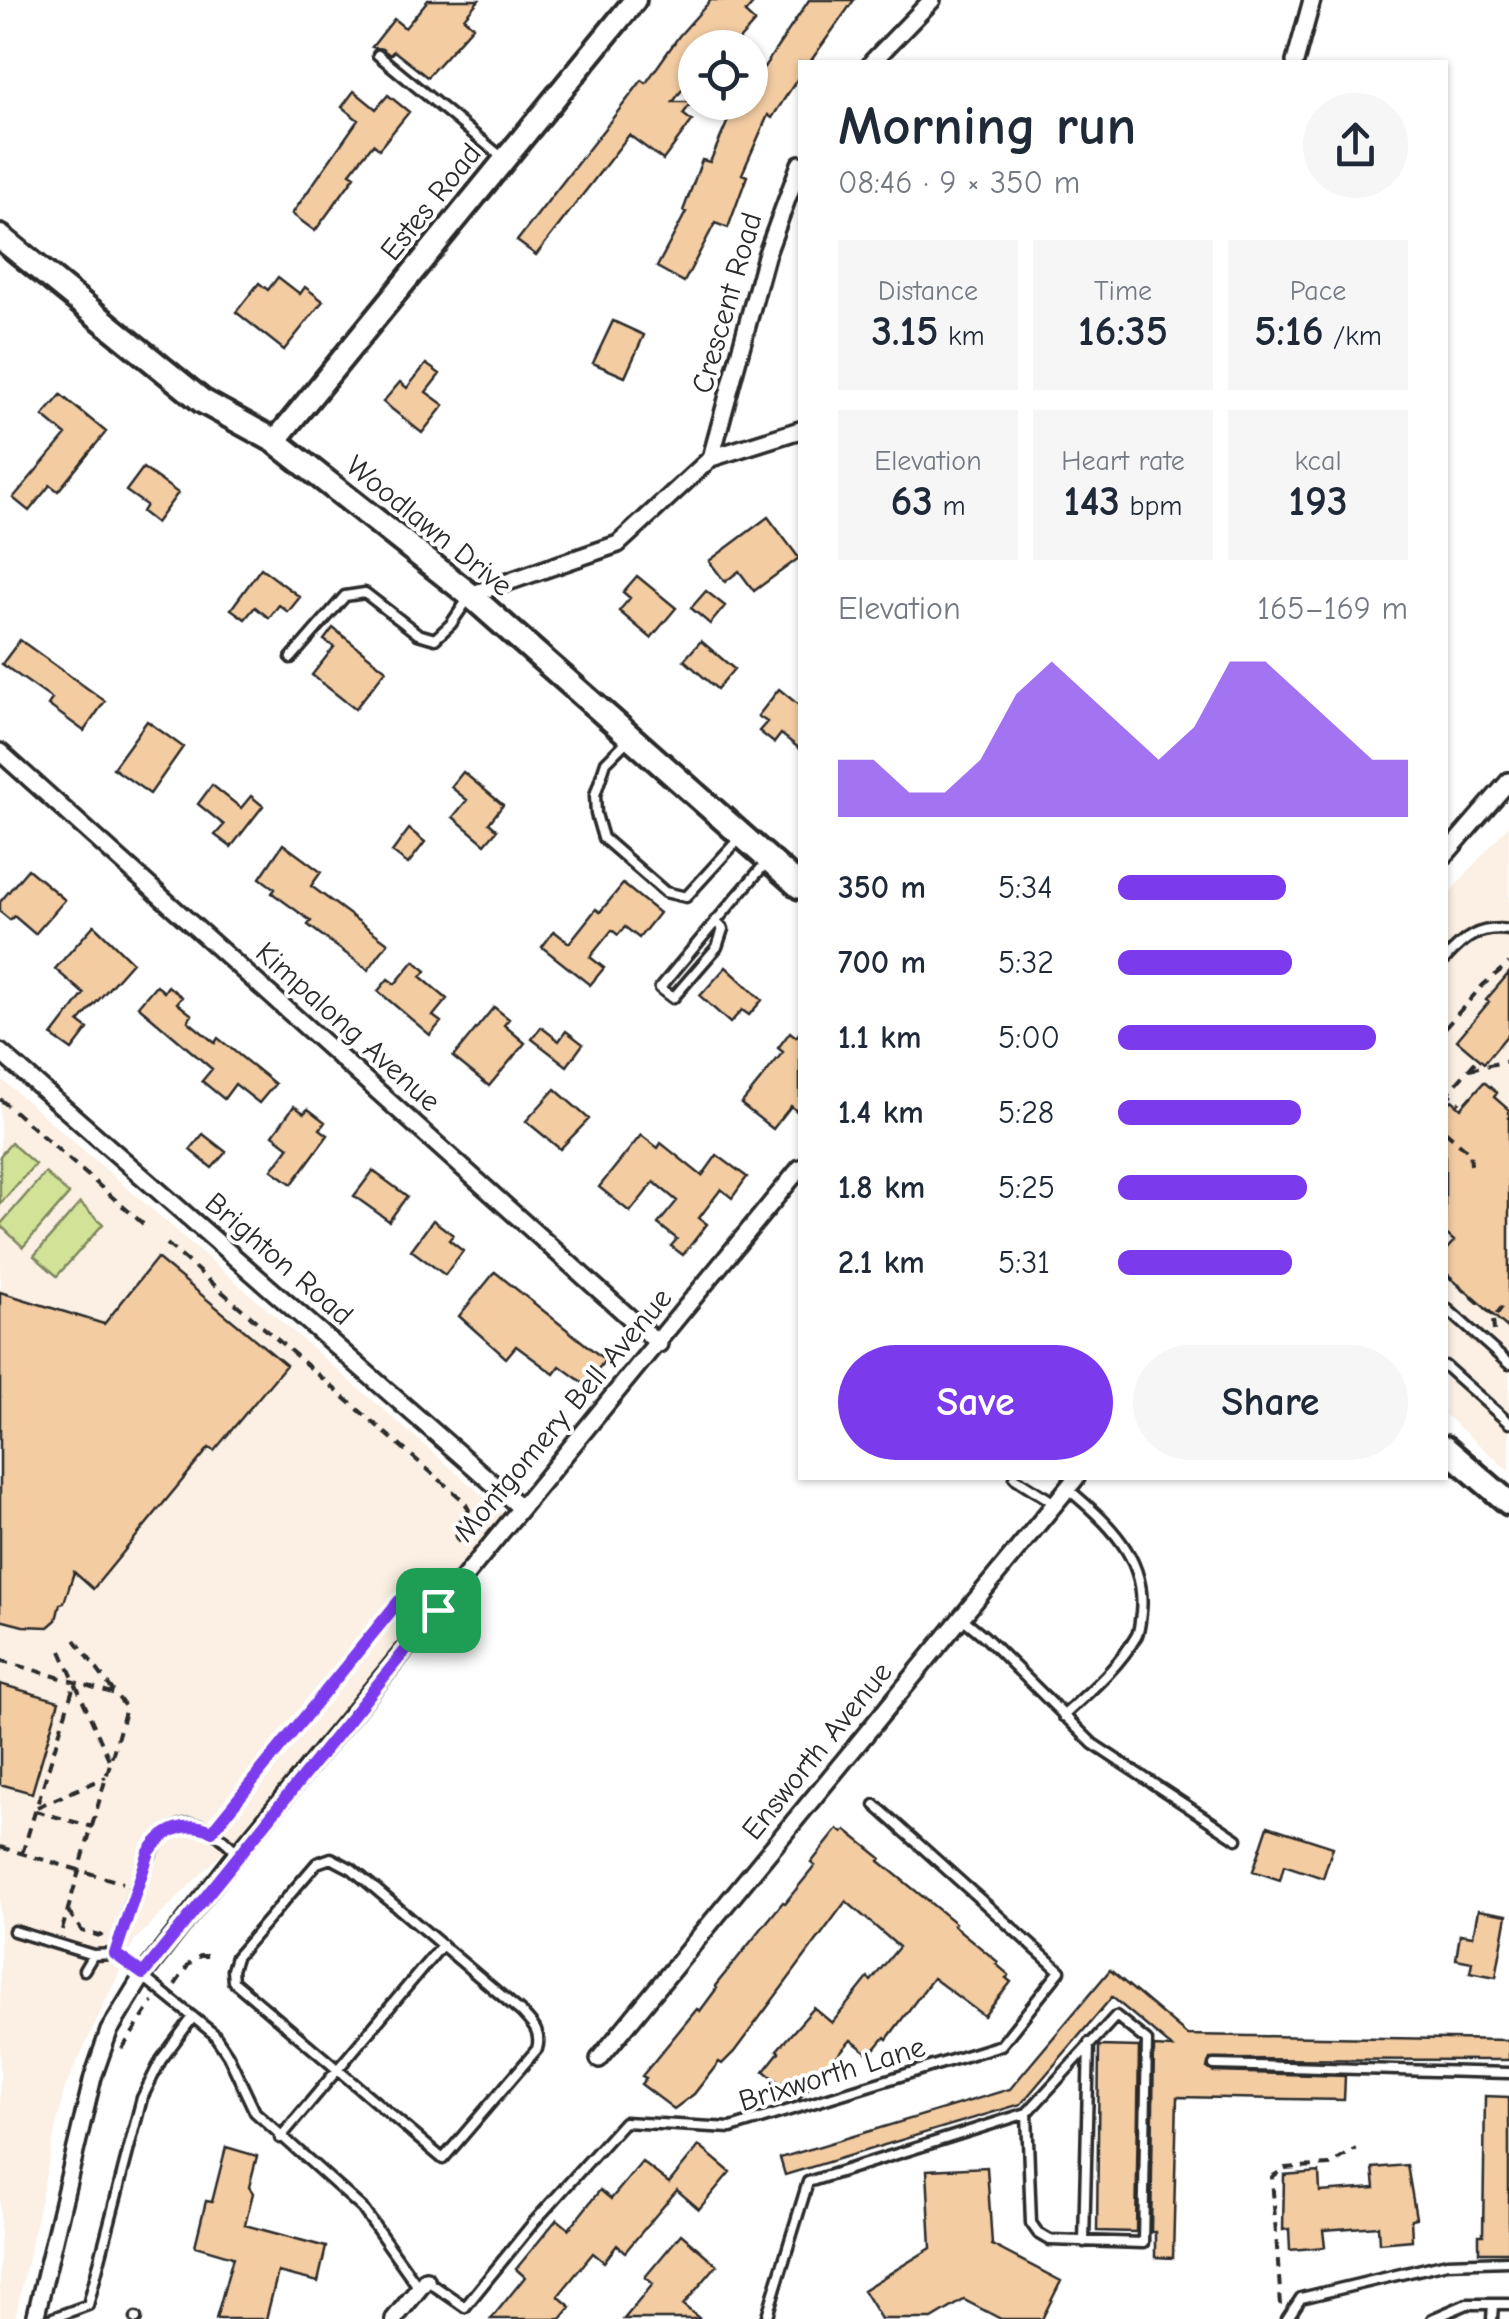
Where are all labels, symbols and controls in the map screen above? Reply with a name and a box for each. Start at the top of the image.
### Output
map controls [678,30,768,120]
button: locate [678,30,768,120]
button: share [1303,93,1408,198]
text: Morning run [838,94,1136,158]
street label: Estes Road [373,136,489,268]
text: 08:46 · 9 × 350 m [838,164,1080,201]
street label: Crescent Road [684,208,770,398]
text: Distance [878,275,978,307]
text: Time [1094,275,1152,307]
text: Pace [1290,275,1346,307]
text: 3.15 [871,307,939,356]
text: 16:35 [1078,307,1168,356]
text: 5:16 [1254,307,1324,356]
text: km [939,320,985,352]
text: /km [1324,320,1382,352]
text: Elevation [874,445,982,477]
text: Heart rate [1061,445,1185,477]
text: kcal [1294,445,1342,477]
street label: Woodlawn Drive [339,448,519,604]
text: 63 [890,477,933,526]
text: 143 [1064,477,1120,526]
text: 193 [1288,477,1348,526]
text: m [933,490,966,522]
text: bpm [1120,490,1182,522]
text: Elevation [838,590,961,627]
text: 165–169 m [1257,590,1408,627]
text: 350 m [838,869,926,906]
text: 5:34 [998,869,1053,906]
street label: Kimpalong Avenue [249,935,447,1119]
text: 700 m [838,944,926,981]
text: 5:32 [998,944,1054,981]
text: 1.1 km [838,1019,921,1056]
text: 5:00 [998,1019,1060,1056]
text: 1.4 km [838,1094,924,1131]
text: 5:28 [998,1094,1054,1131]
text: 1.8 km [838,1169,925,1206]
text: 5:25 [998,1169,1055,1206]
street label: Brighton Road [198,1185,360,1333]
text: 2.1 km [838,1244,925,1281]
text: 5:31 [998,1244,1050,1281]
street label: Montgomery Bell Avenue [447,1281,679,1549]
button: Save [838,1345,1113,1460]
button: Share [1133,1345,1408,1460]
pin [396,1568,481,1653]
icon: arrive [411,1583,466,1638]
street label: Ensworth Avenue [735,1655,899,1847]
street label: Brixworth Lane [735,2029,929,2119]

